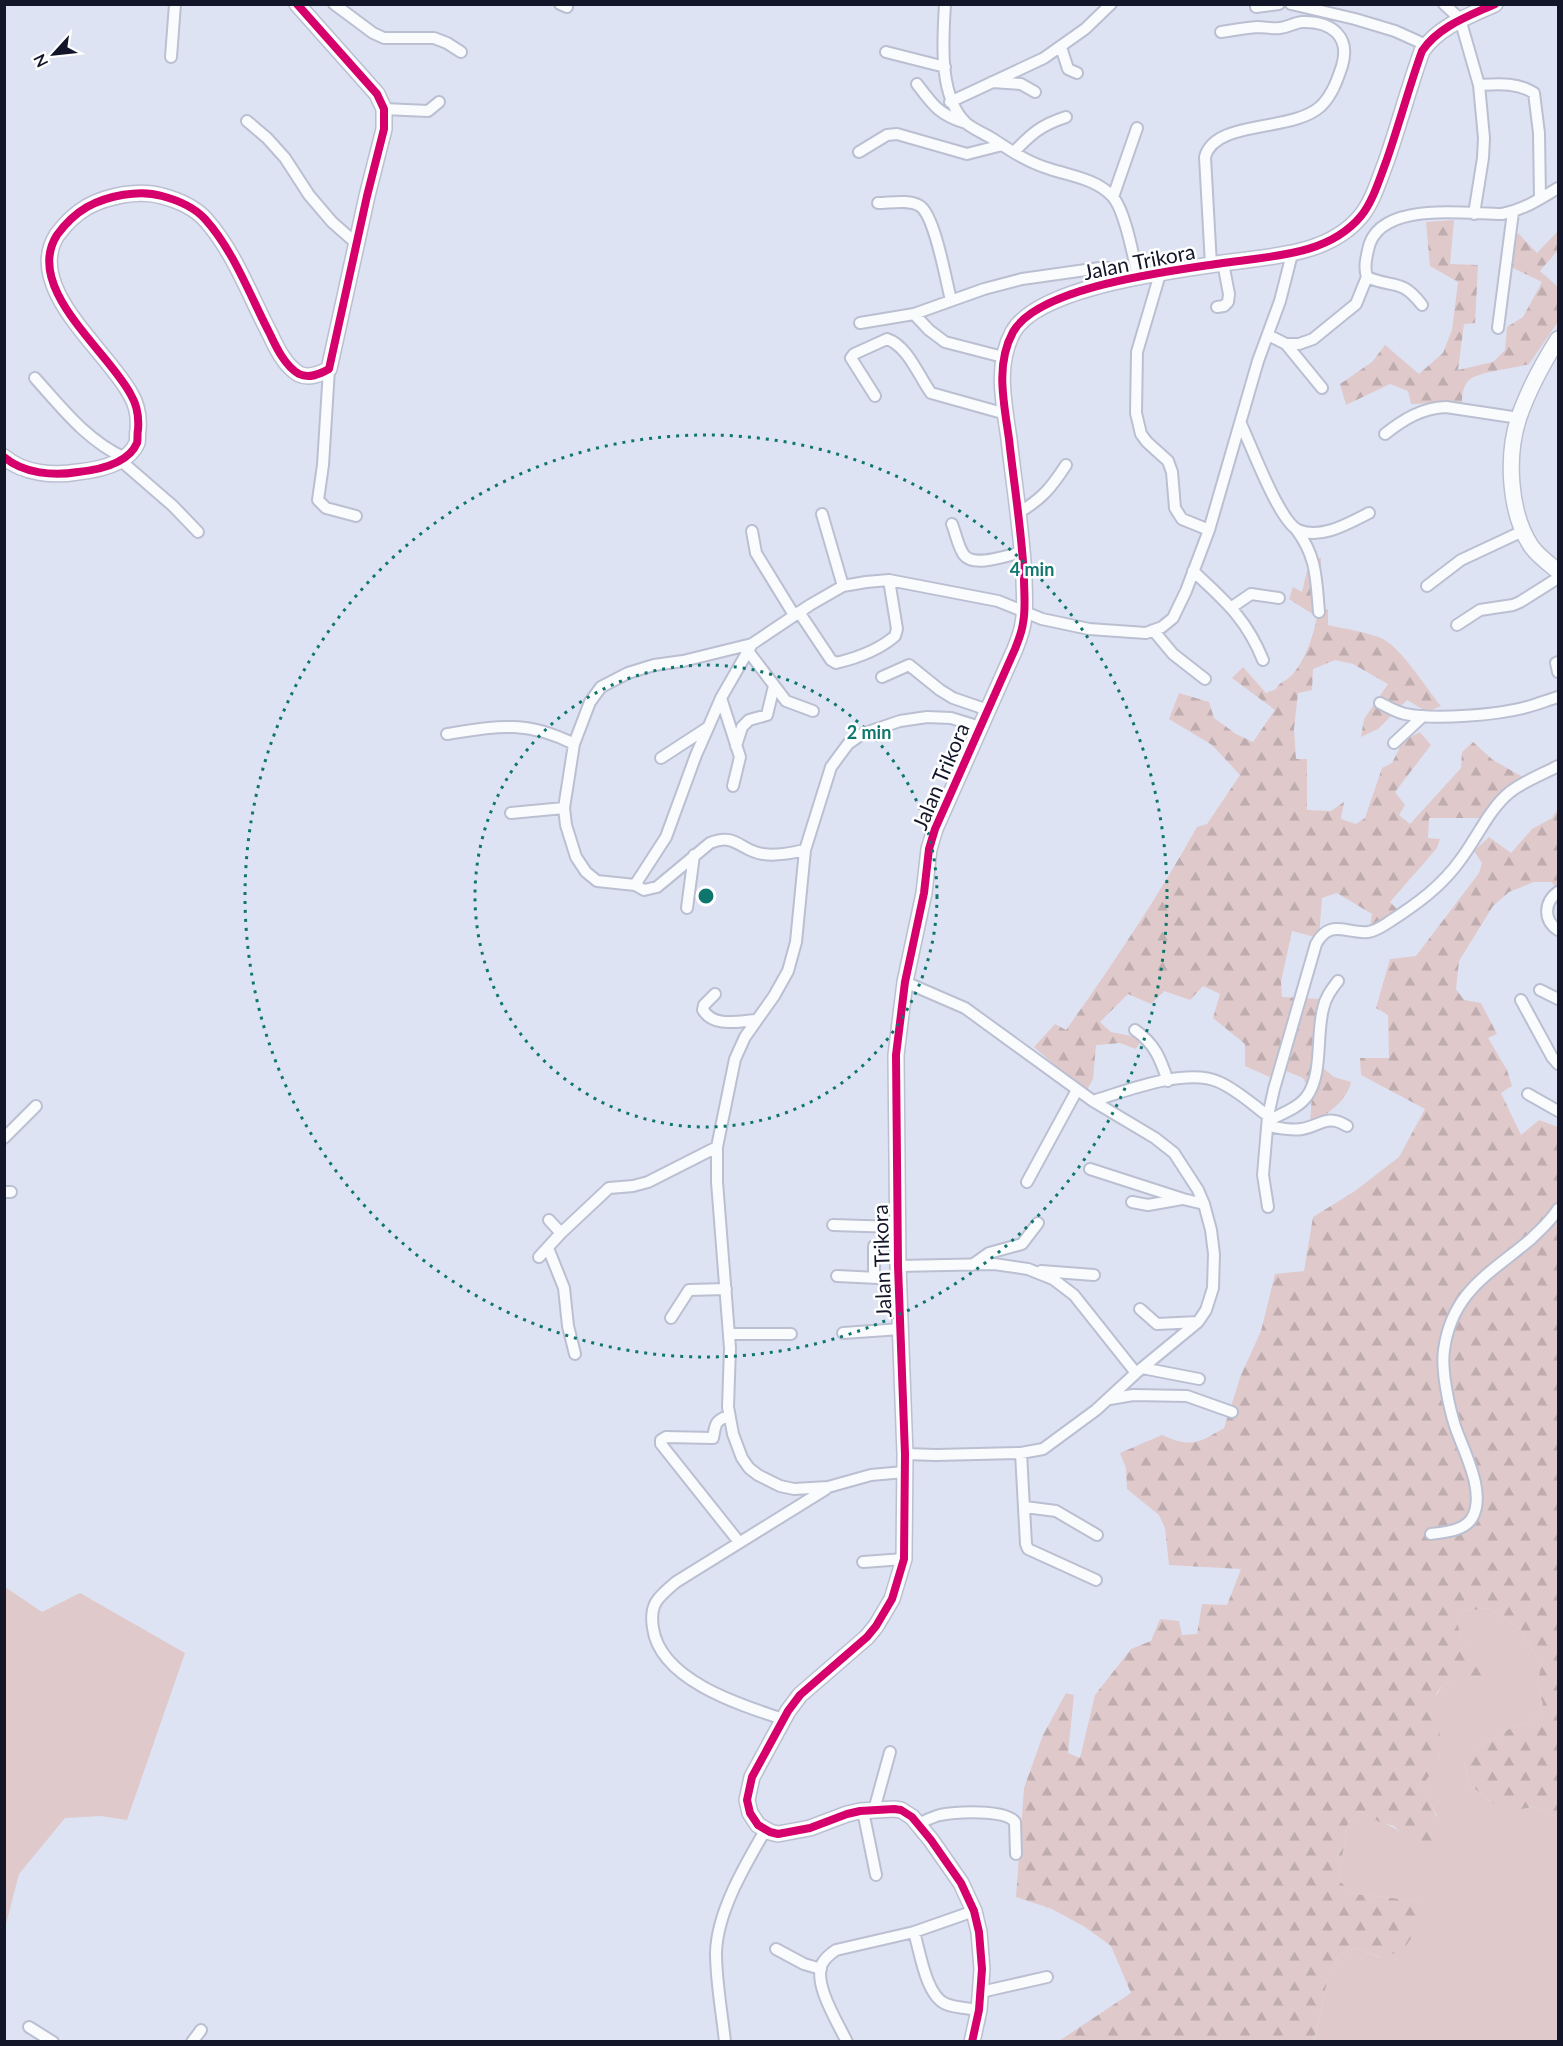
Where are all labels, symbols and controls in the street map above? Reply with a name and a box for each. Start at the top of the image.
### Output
north arrow [24,24,84,84]
text: N [29,51,51,71]
street label: Jalan Trikora [1081,238,1197,284]
text: 4 min [1010,558,1054,580]
street label: Jalan Trikora [906,719,974,833]
text: 2 min [847,721,891,743]
centre of rings [696,886,716,906]
street label: Jalan Trikora [867,1204,895,1318]

